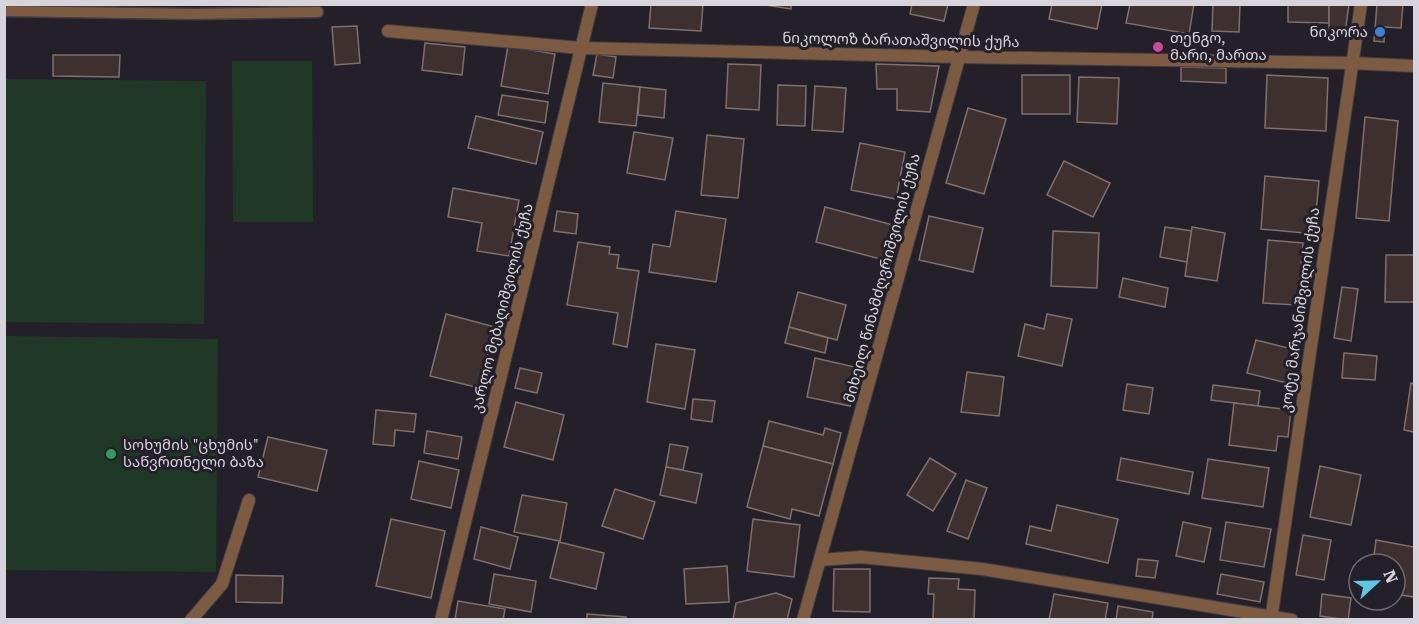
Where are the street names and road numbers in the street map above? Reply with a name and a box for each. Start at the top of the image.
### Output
street label: ნიკოლოზ ბარათაშვილის ქუჩა [782,29,1020,51]
street label: მიხეილ წინამძღვრიშვილის ქუჩა [840,151,924,405]
street label: კარლო მებაღიშვილის ქუჩა [467,201,537,415]
street label: კოტე მარჯანიშვილის ქუჩა [1277,206,1323,414]

